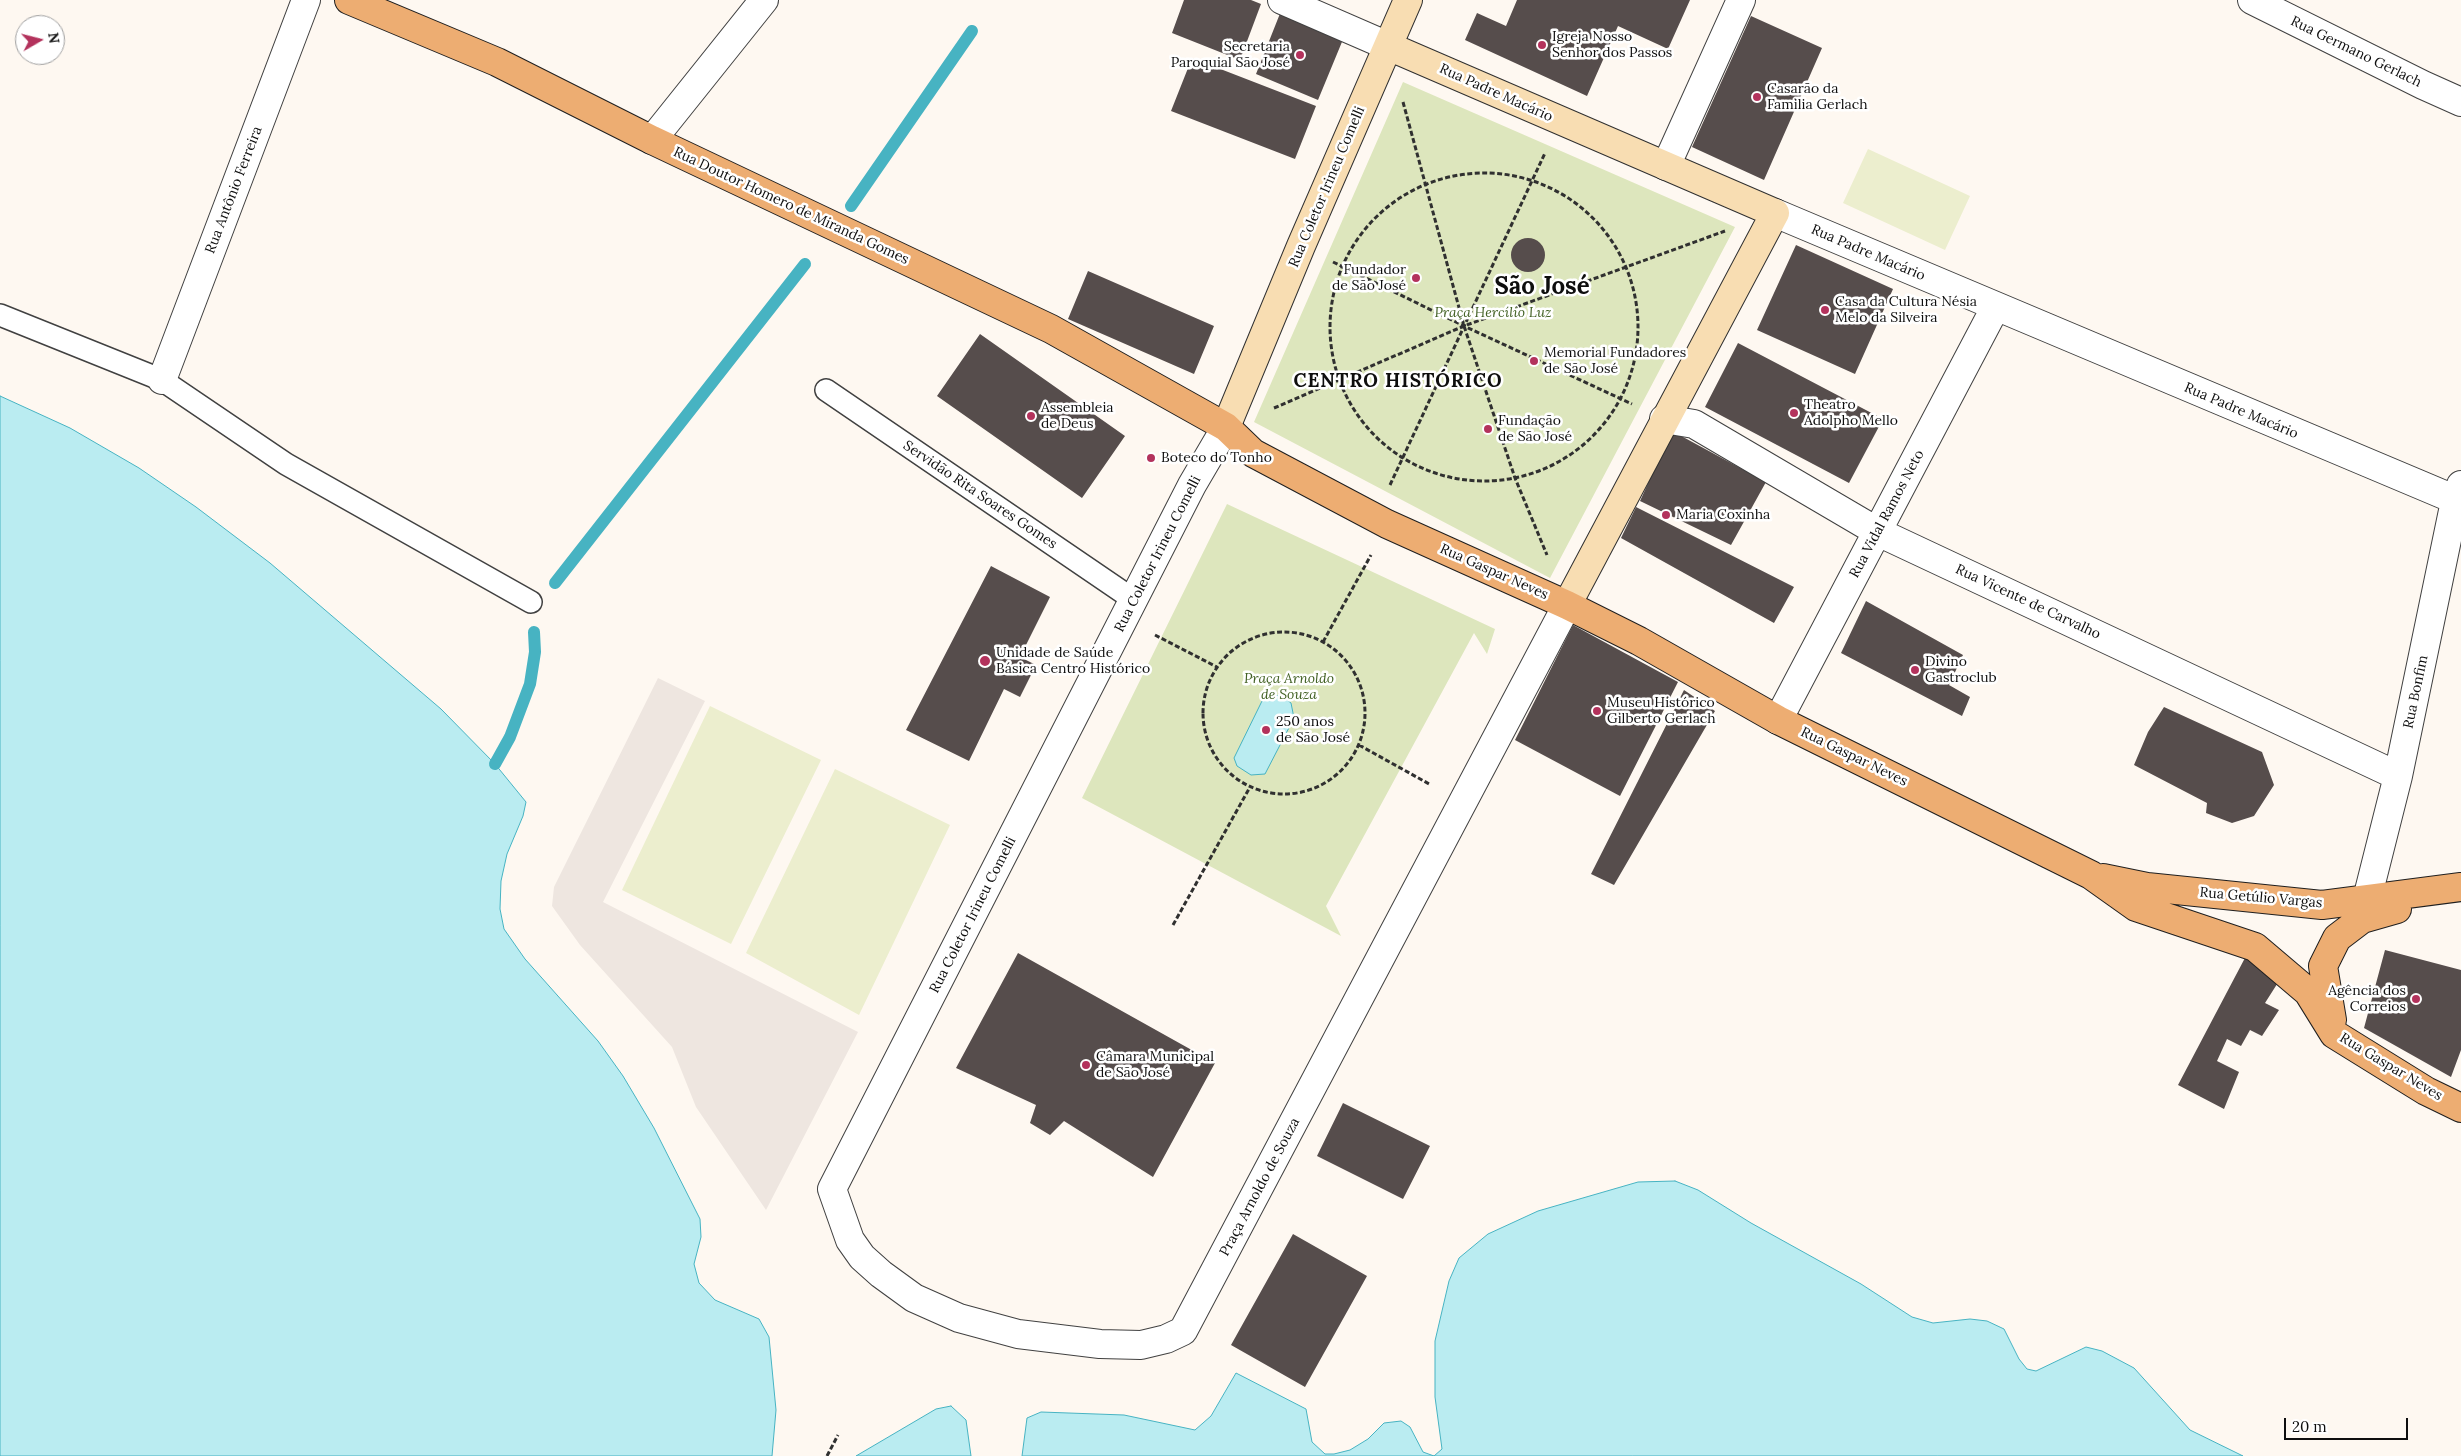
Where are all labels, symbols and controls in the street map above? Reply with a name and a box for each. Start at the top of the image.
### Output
street label: Rua Germano Gerlach [2288,13,2424,91]
north arrow [15,15,65,65]
place label: Igreja Nosso Senhor dos Passos [1552,29,1672,62]
text: N [44,31,64,45]
place label: Secretaria Paroquial São José [1171,39,1290,72]
marker: Igreja Nosso Senhor dos Passos [1536,39,1548,51]
marker: Secretaria Paroquial São José [1294,49,1306,61]
street label: Rua Padre Macário [1437,60,1555,126]
place label: Casarão da Familia Gerlach [1767,81,1868,114]
marker: Casarão da Familia Gerlach [1751,91,1763,103]
street label: Rua Coletor Irineu Comelli [1285,104,1369,270]
street label: Rua Antônio Ferreira [202,124,266,256]
street label: Rua Doutor Homero de Miranda Gomes [671,144,911,268]
street label: Rua Padre Macário [1808,221,1928,285]
place label: Fundador de São José [1332,262,1406,294]
marker: Fundador de São José [1410,272,1422,284]
district label: São José [1494,273,1590,301]
place label: Casa da Cultura Nésia Melo da Silveira [1835,294,1977,326]
marker: Casa da Cultura Nésia Melo da Silveira [1819,304,1831,316]
park label: Praça Hercílio Luz [1434,305,1552,321]
place label: Memorial Fundadores de São José [1544,345,1686,378]
marker: Memorial Fundadores de São José [1528,355,1540,367]
district label: CENTRO HISTÓRICO [1291,371,1505,393]
street label: Rua Padre Macário [2181,379,2301,443]
place label: Theatro Adolpho Mello [1804,397,1898,430]
place label: Assembleia de Deus [1041,400,1114,432]
marker: Theatro Adolpho Mello [1788,407,1800,419]
marker: Assembleia de Deus [1025,410,1037,422]
place label: Fundação de São José [1498,413,1572,446]
marker: Fundação de São José [1482,423,1494,435]
street label: Servidão Rita Soares Gomes [900,437,1060,553]
street label: Rua Vidal Ramos Neto [1846,447,1928,581]
place label: Boteco do Tonho [1161,450,1272,466]
marker: Boteco do Tonho [1145,452,1157,464]
street label: Rua Coletor Irineu Comelli [1111,473,1205,635]
place label: Maria Coxinha [1676,507,1770,523]
marker: Maria Coxinha [1660,509,1672,521]
street label: Rua Gaspar Neves [1437,541,1551,603]
street label: Rua Vicente de Carvalho [1953,561,2103,643]
place label: Unidade de Saúde Básica Centro Histórico [996,645,1150,678]
marker: Unidade de Saúde Básica Centro Histórico [978,654,992,668]
place label: Divino Gastroclub [1925,654,1997,686]
street label: Rua Bonfim [2400,654,2432,730]
marker: Divino Gastroclub [1909,664,1921,676]
park label: Praça Arnoldo de Souza [1244,671,1334,704]
place label: Museu Histórico Gilberto Gerlach [1607,695,1716,728]
marker: Museu Histórico Gilberto Gerlach [1591,705,1603,717]
place label: 250 anos de São José [1276,714,1350,746]
marker: 250 anos de São José [1260,724,1272,736]
street label: Rua Gaspar Neves [1798,724,1910,790]
street label: Rua Coletor Irineu Comelli [926,834,1020,996]
street label: Rua Getúlio Vargas [2199,884,2323,912]
place label: Agência dos Correios [2328,983,2406,1016]
marker: Agência dos Correios [2410,993,2422,1005]
street label: Rua Gaspar Neves [2337,1030,2445,1104]
place label: Câmara Municipal de São José [1096,1049,1214,1082]
marker: Câmara Municipal de São José [1080,1059,1092,1071]
street label: Praça Arnoldo de Souza [1216,1115,1304,1259]
scale bar [2286,1408,2410,1440]
text: 20 m [2292,1417,2327,1436]

